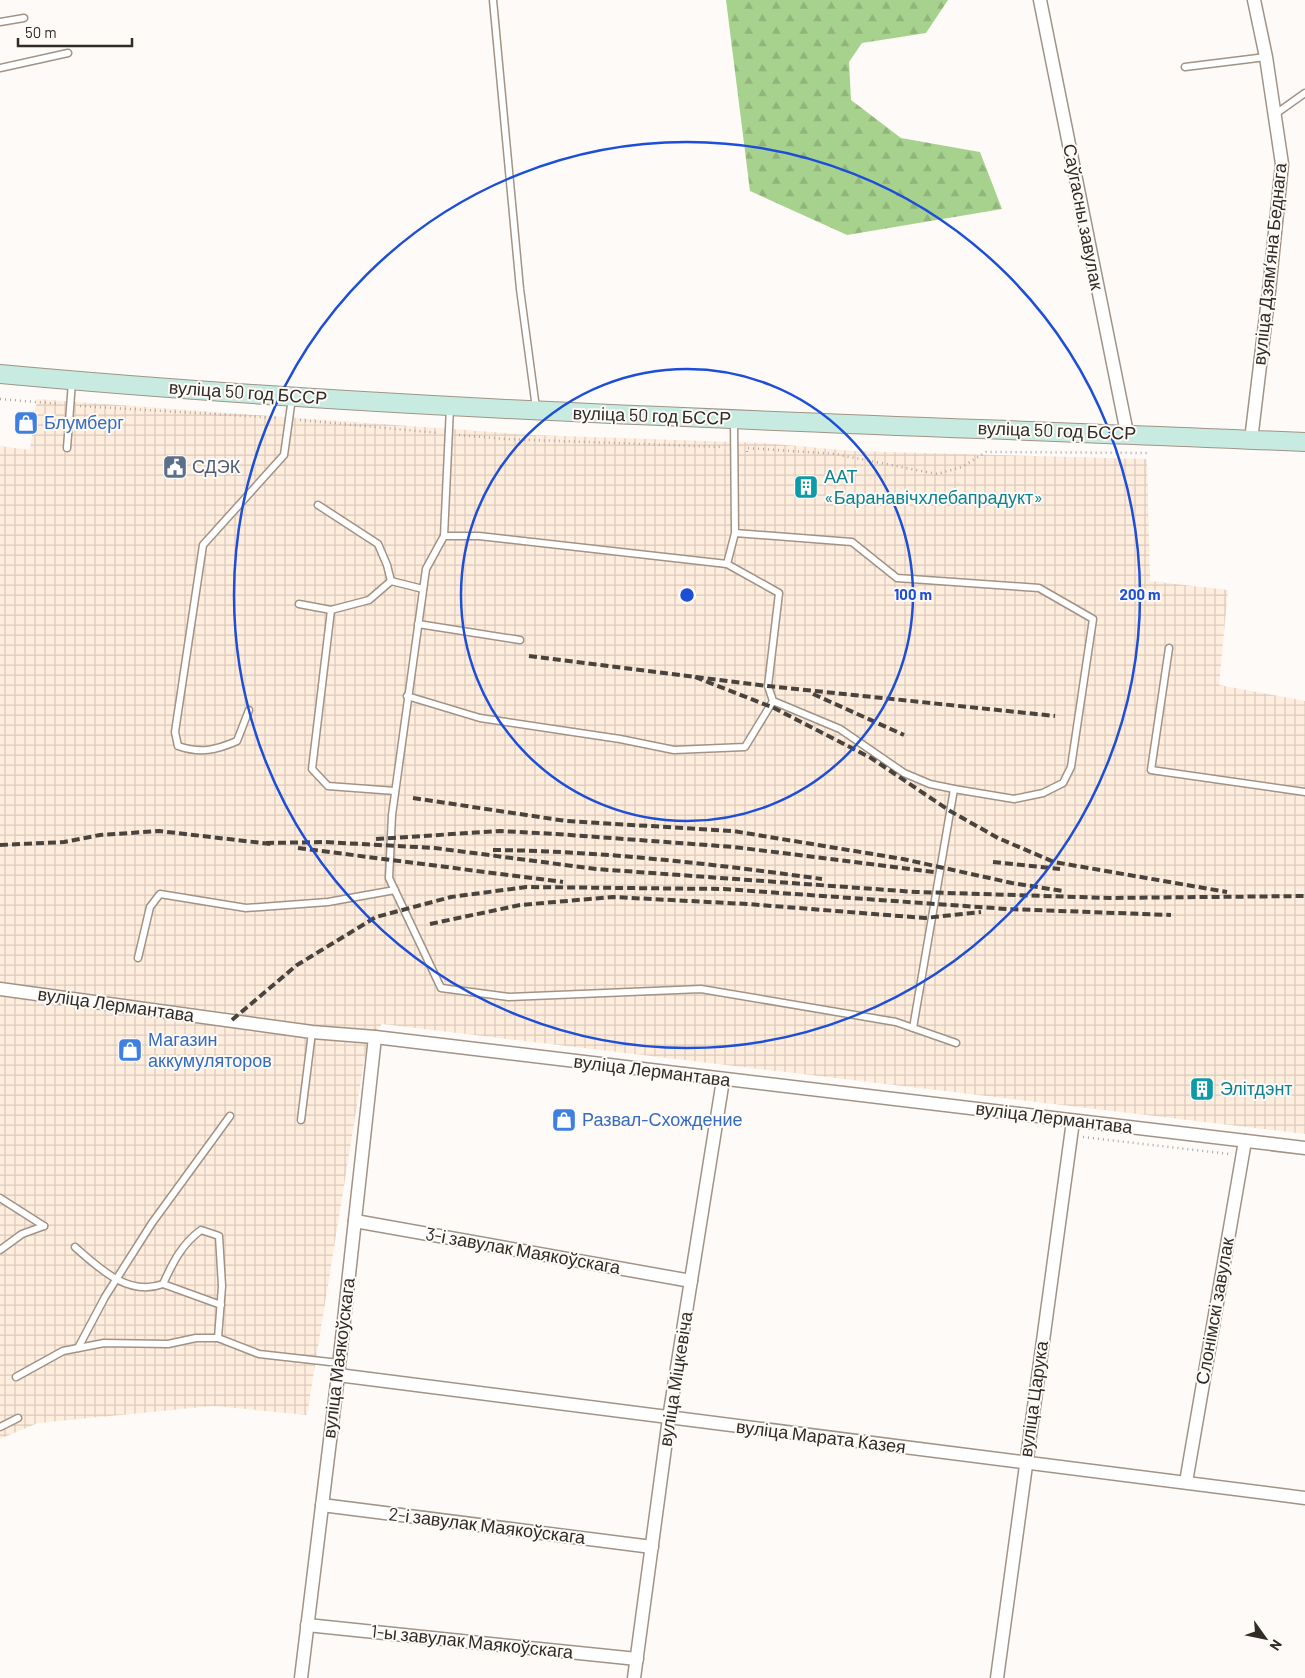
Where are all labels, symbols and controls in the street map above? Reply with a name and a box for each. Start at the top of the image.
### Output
scale bar [18,15,131,47]
text: 50 m [25,23,57,41]
street label: Саўгасны завулак [1059,142,1109,292]
street label: вуліца Дзямʼяна Беднага [1247,161,1291,366]
street label: вуліца 50 год БССР [168,375,328,409]
street label: вуліца 50 год БССР [572,401,732,429]
shop icon: Блумберг [13,410,39,436]
place label: Блумберг [44,411,124,433]
street label: вуліца 50 год БССР [977,416,1137,444]
public building icon: СДЭК [162,454,188,480]
place label: СДЭК [192,455,241,477]
place label: ААТ «Баранавічхлебапрадукт» [824,465,1043,508]
building icon: ААТ «Баранавічхлебапрадукт» [793,474,819,500]
text: 100 m [894,585,932,603]
text: 200 m [1119,585,1161,603]
centre of rings [678,586,696,604]
street label: вуліца Лермантава [36,982,197,1026]
place label: Магазин аккумуляторов [148,1028,272,1071]
shop icon: Магазин аккумуляторов [117,1037,143,1063]
street label: вуліца Лермантава [572,1049,733,1091]
building icon: Элітдэнт [1189,1076,1215,1102]
place label: Элітдэнт [1220,1077,1293,1099]
street label: вуліца Лермантава [974,1096,1135,1138]
shop icon: Развал-Схождение [551,1107,577,1133]
place label: Развал-Схождение [582,1108,743,1130]
street label: 3-і завулак Маякоўскага [424,1222,623,1278]
street label: Слонімскі завулак [1190,1235,1238,1386]
street label: вуліца Маякоўскага [317,1275,359,1439]
street label: вуліца Міцкевіча [653,1309,697,1448]
street label: вуліца Царука [1014,1338,1052,1458]
street label: вуліца Марата Казея [735,1415,907,1457]
street label: 2-і завулак Маякоўскага [388,1502,588,1548]
north arrow [1240,1613,1290,1663]
street label: 1-ы завулак Маякоўскага [370,1619,575,1663]
text: N [1267,1637,1286,1654]

